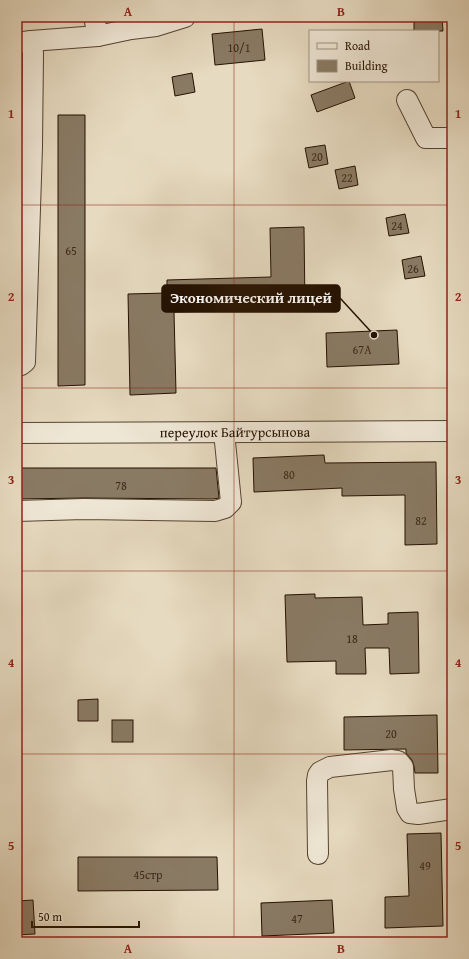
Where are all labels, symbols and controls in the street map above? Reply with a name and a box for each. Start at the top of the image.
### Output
text: A [124,2,133,21]
text: B [337,2,345,21]
legend [309,30,439,82]
text: Road [345,37,371,54]
house number: 10/1 [228,39,251,56]
text: Building [345,57,388,74]
text: 1 [8,104,14,123]
text: 1 [455,104,461,123]
house number: 20 [311,148,323,165]
house number: 22 [341,169,353,186]
house number: 24 [391,217,403,234]
house number: 65 [65,242,77,259]
house number: 26 [407,260,419,277]
callout: Экономический лицей [162,285,340,312]
text: 2 [8,287,15,306]
text: Экономический лицей [170,287,333,308]
text: 2 [455,287,462,306]
house number: 67А [353,341,372,358]
street label: переулок Байтурсынова [160,422,311,442]
house number: 80 [283,466,295,483]
text: 3 [8,470,14,489]
text: 3 [455,470,461,489]
house number: 78 [115,477,127,494]
house number: 82 [415,512,427,529]
house number: 18 [346,630,358,647]
text: 4 [8,653,15,672]
text: 4 [455,653,462,672]
house number: 20 [385,725,397,742]
text: 5 [8,836,15,855]
text: 5 [455,836,462,855]
house number: 49 [419,857,431,874]
house number: 45стр [133,866,163,883]
scale bar [32,903,139,929]
text: 50 m [38,908,62,925]
house number: 47 [291,910,303,927]
text: A [124,939,133,958]
text: B [337,939,345,958]

